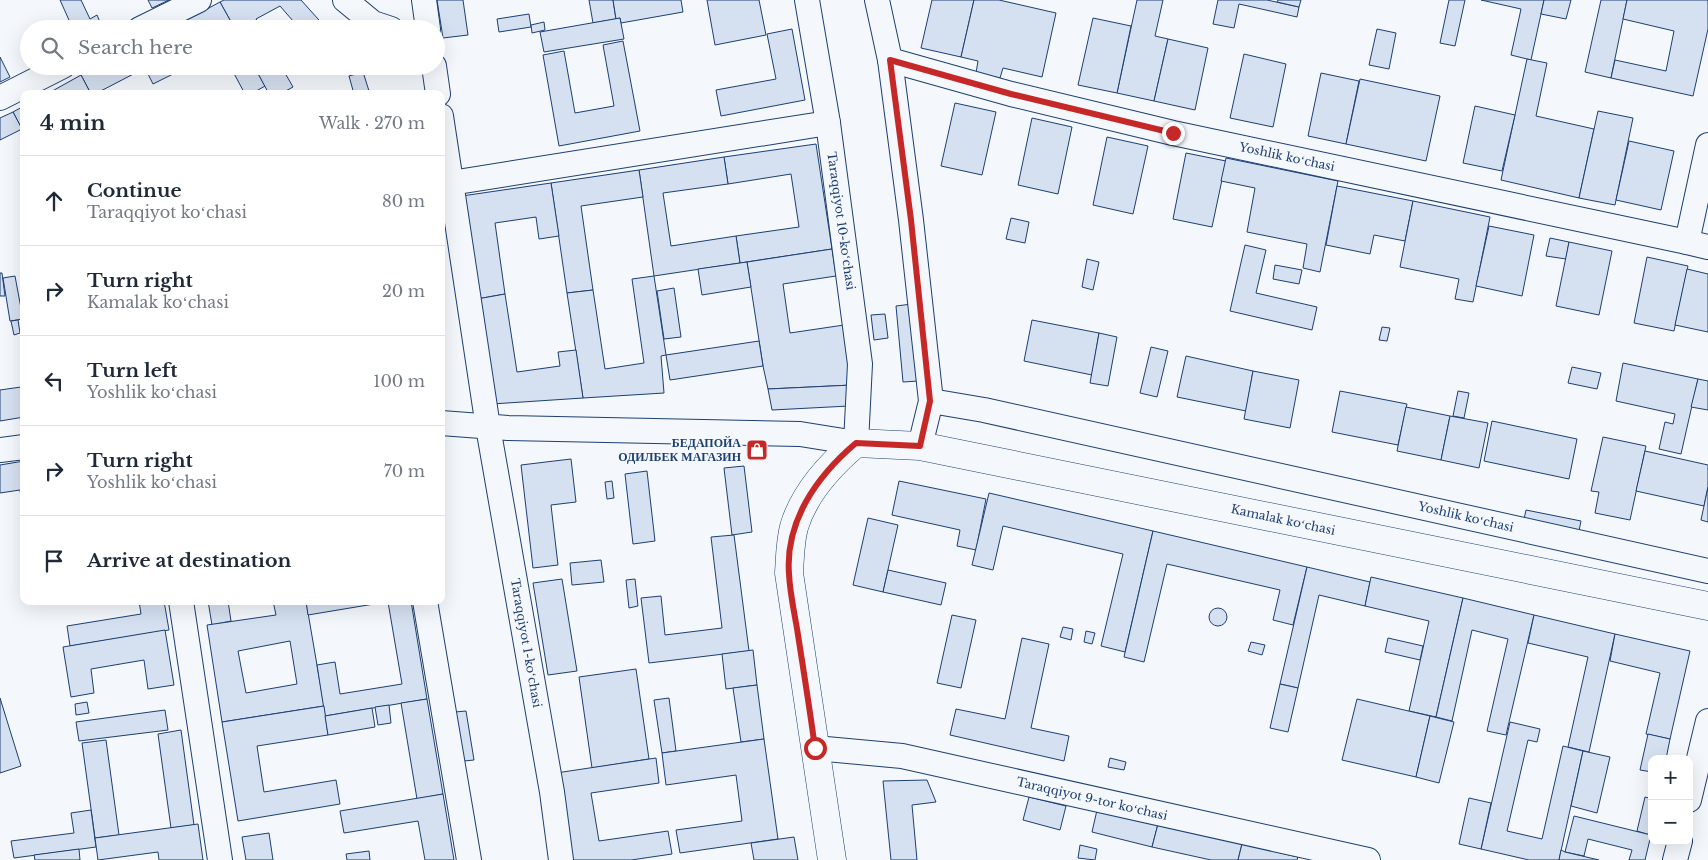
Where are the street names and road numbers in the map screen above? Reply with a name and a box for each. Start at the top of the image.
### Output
street label: Yoshlik koʻchasi [1237,139,1336,174]
street label: Taraqqiyot 10-koʻchasi [824,151,859,291]
street label: Yoshlik koʻchasi [1416,498,1515,535]
street label: Kamalak koʻchasi [1229,501,1337,538]
street label: Taraqqiyot 1-koʻchasi [508,577,545,709]
street label: Taraqqiyot 9-tor koʻchasi [1015,774,1169,823]

